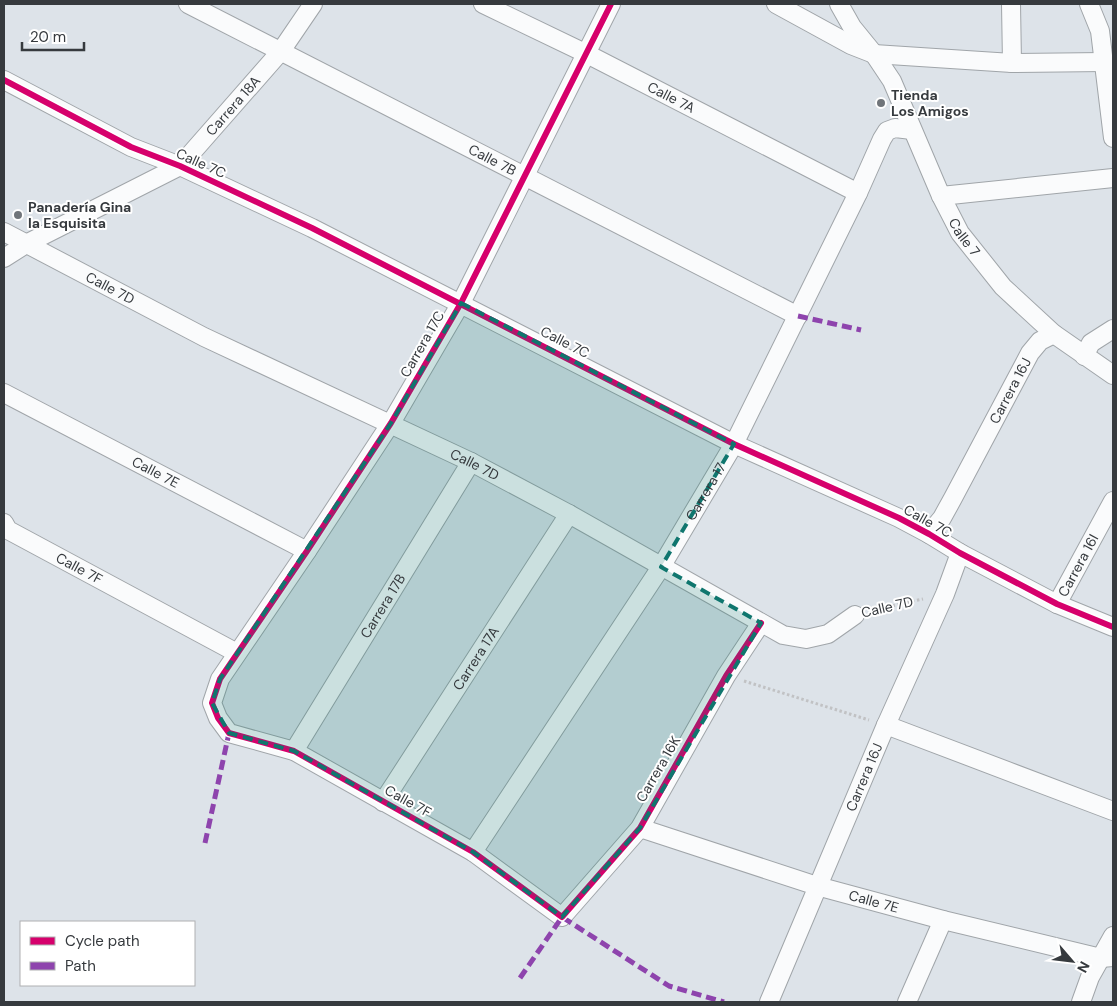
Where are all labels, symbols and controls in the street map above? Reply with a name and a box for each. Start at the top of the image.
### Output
scale bar [22,20,85,52]
text: 20 m [30,27,66,47]
street label: Carrera 18A [202,72,264,139]
street label: Calle 7A [644,77,698,117]
place label: Tienda Los Amigos [891,86,969,120]
marker: Tienda Los Amigos [875,97,887,109]
street label: Calle 7B [465,140,520,179]
street label: Calle 7C [173,144,229,182]
place label: Panadería Gina la Esquisita [28,198,131,232]
marker: Panadería Gina la Esquisita [12,209,24,221]
street label: Calle 7 [945,215,984,260]
street label: Calle 7D [83,268,138,308]
street label: Carrera 17C [396,308,448,380]
street label: Calle 7C [537,322,593,362]
street label: Carrera 16J [985,354,1035,427]
street label: Calle 7D [447,444,502,484]
street label: Calle 7E [129,452,182,492]
street label: Carrera 17 [682,460,730,524]
street label: Calle 7C [901,500,955,542]
street label: Carrera 16I [1054,531,1102,600]
street label: Calle 7F [53,548,106,588]
street label: Carrera 17B [356,570,409,642]
street label: Calle 7D [859,592,915,622]
street label: Carrera 17A [449,623,503,694]
street label: Carrera 16K [632,733,684,805]
street label: Carrera 16J [842,740,886,814]
street label: Calle 7F [382,781,435,821]
street label: Calle 7E [847,886,901,917]
legend [20,921,195,986]
text: Cycle path [65,931,140,951]
north arrow [1047,936,1097,986]
text: Path [65,956,96,976]
text: N [1073,958,1094,976]

